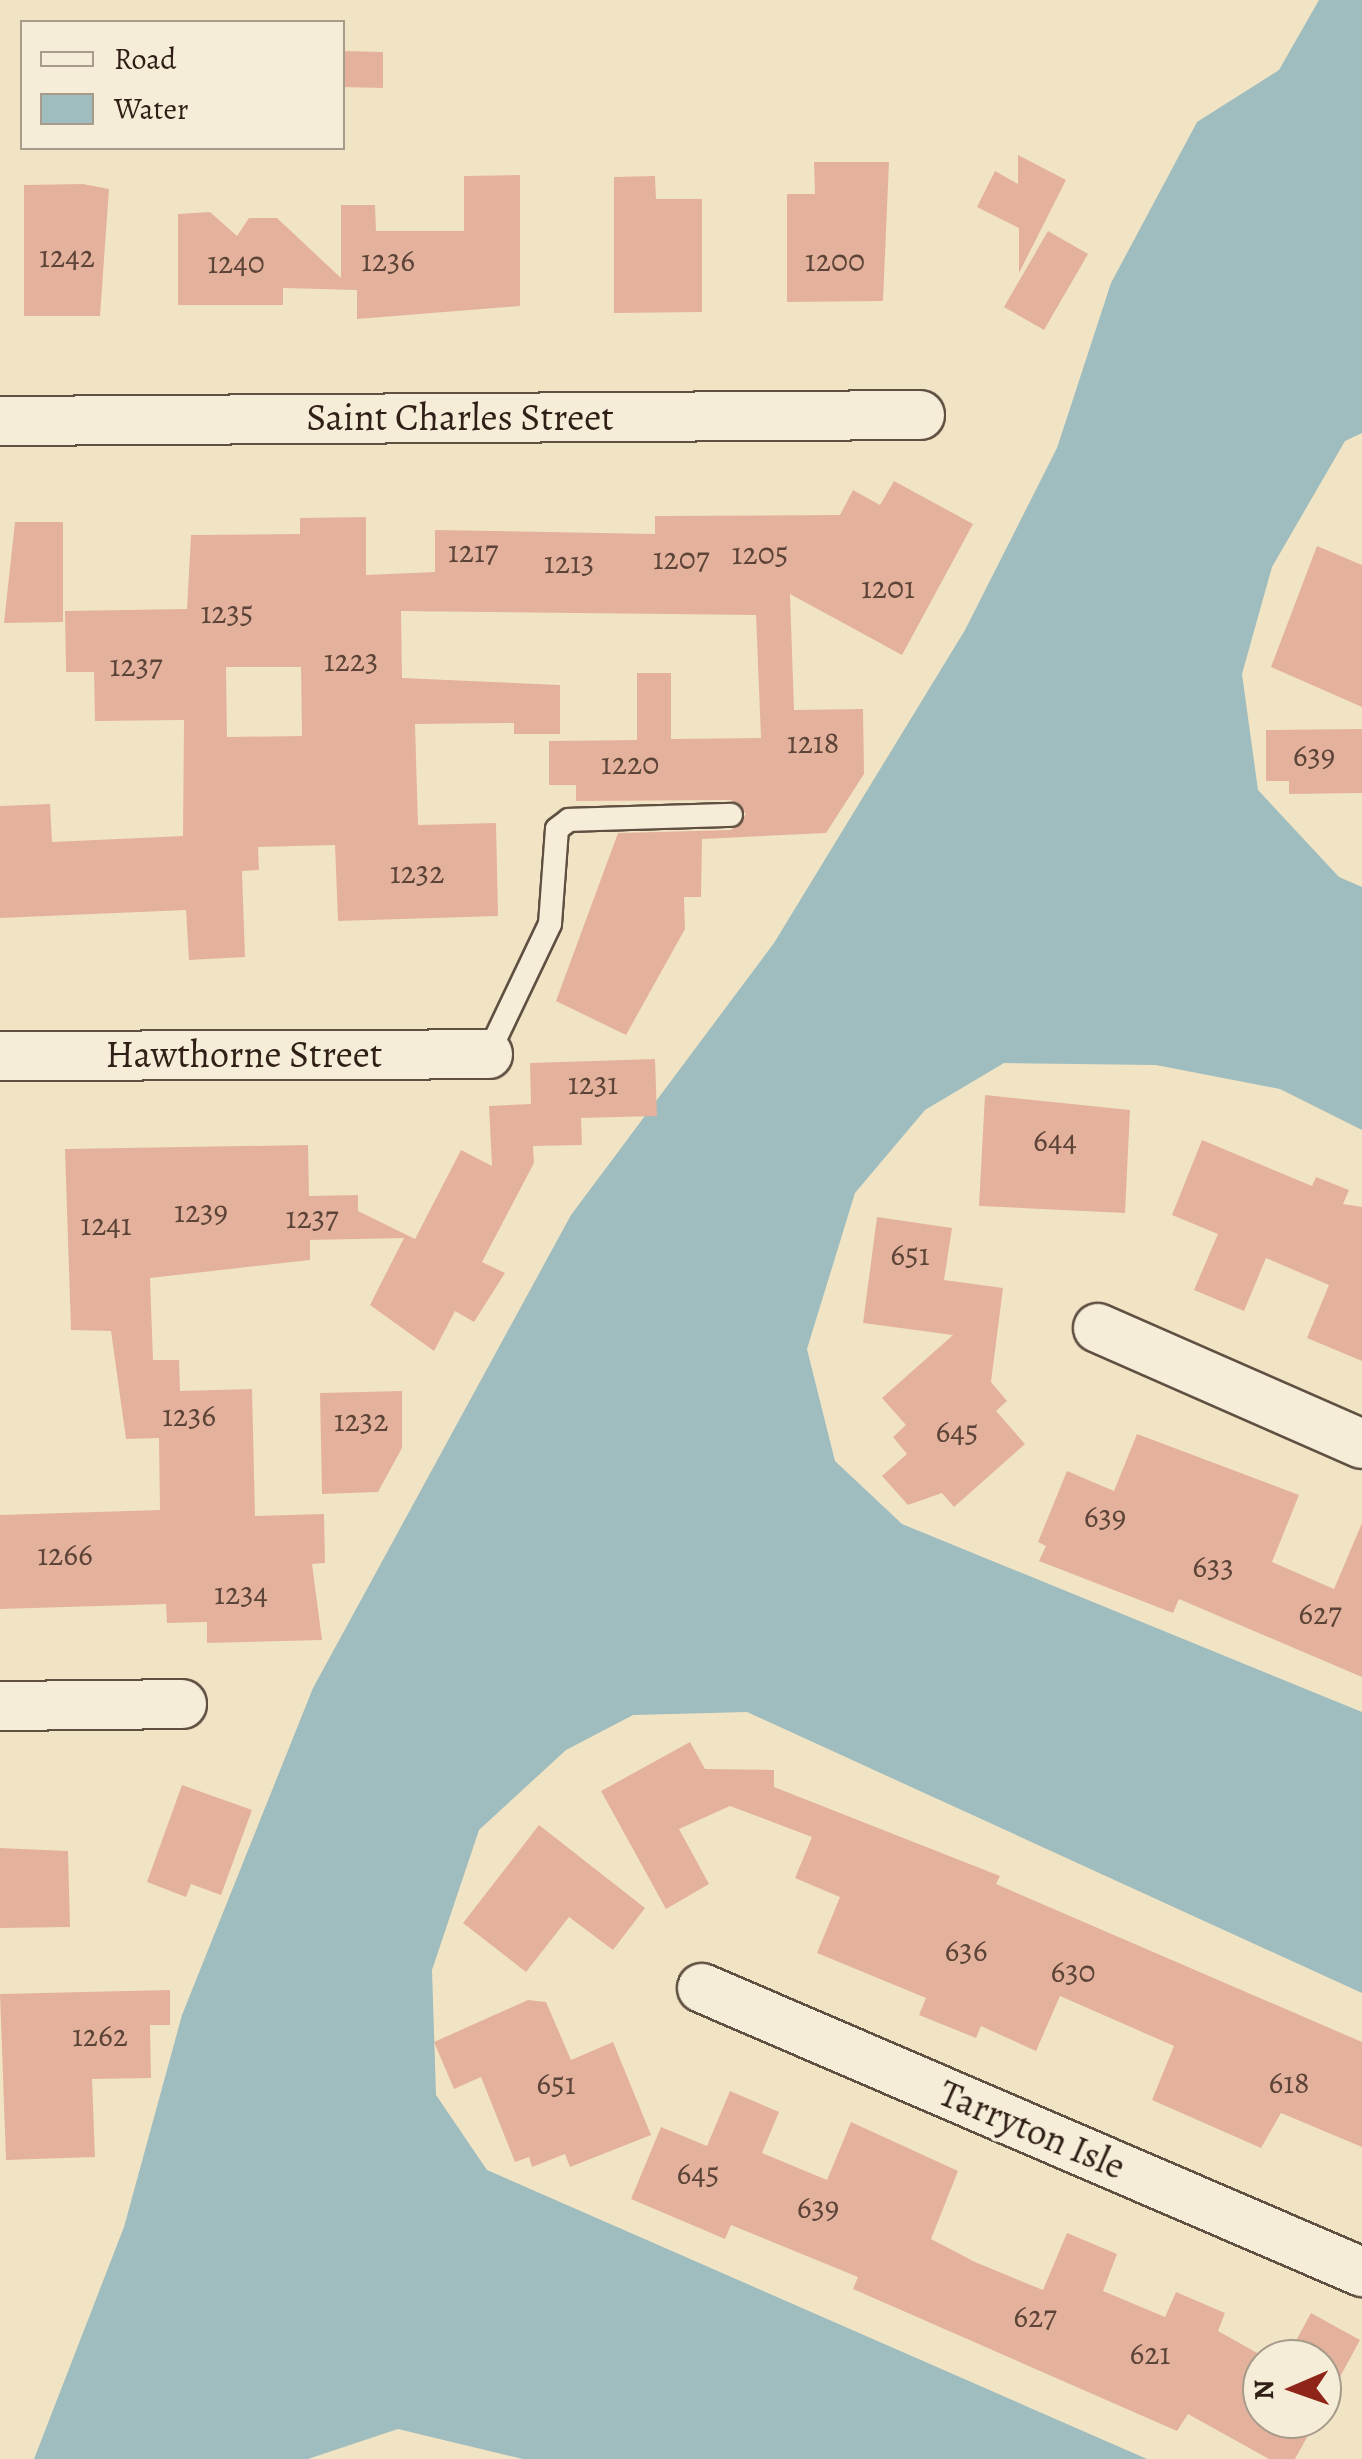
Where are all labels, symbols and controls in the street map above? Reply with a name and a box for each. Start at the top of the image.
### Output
legend [20,20,345,150]
text: Road [114,39,176,79]
text: Water [114,89,188,129]
house number: 1242 [39,237,95,275]
house number: 1236 [361,241,415,279]
house number: 1200 [805,241,865,279]
house number: 1240 [207,243,265,281]
street label: Saint Charles Street [306,395,614,441]
house number: 1217 [448,532,498,570]
house number: 1205 [732,534,788,572]
house number: 1207 [653,539,709,577]
house number: 1213 [544,543,594,581]
house number: 1201 [861,568,915,606]
house number: 1235 [200,593,254,631]
house number: 1223 [324,641,378,679]
house number: 1237 [110,646,162,684]
house number: 1218 [787,723,839,761]
house number: 639 [1293,736,1335,774]
house number: 1220 [601,744,659,782]
house number: 1232 [390,853,444,891]
street label: Hawthorne Street [106,1032,382,1078]
house number: 1231 [568,1064,618,1102]
house number: 644 [1033,1121,1077,1159]
house number: 1239 [174,1192,228,1230]
house number: 1237 [286,1198,338,1236]
house number: 1241 [80,1205,132,1243]
house number: 651 [890,1235,930,1273]
house number: 1236 [162,1396,216,1434]
house number: 1232 [334,1401,388,1439]
house number: 645 [935,1412,979,1450]
house number: 639 [1084,1497,1126,1535]
house number: 1266 [37,1535,93,1573]
house number: 633 [1192,1547,1234,1585]
house number: 1234 [214,1574,268,1612]
house number: 627 [1298,1594,1342,1632]
house number: 636 [945,1931,987,1969]
house number: 630 [1050,1952,1096,1990]
house number: 1262 [72,2016,128,2054]
house number: 618 [1268,2063,1310,2101]
house number: 651 [536,2064,576,2102]
street label: Tarryton Isle [932,2070,1132,2190]
house number: 645 [676,2154,720,2192]
house number: 639 [797,2188,839,2226]
house number: 627 [1013,2297,1057,2335]
house number: 621 [1130,2334,1170,2372]
north arrow [1242,2339,1342,2439]
text: N [1245,2379,1283,2401]

